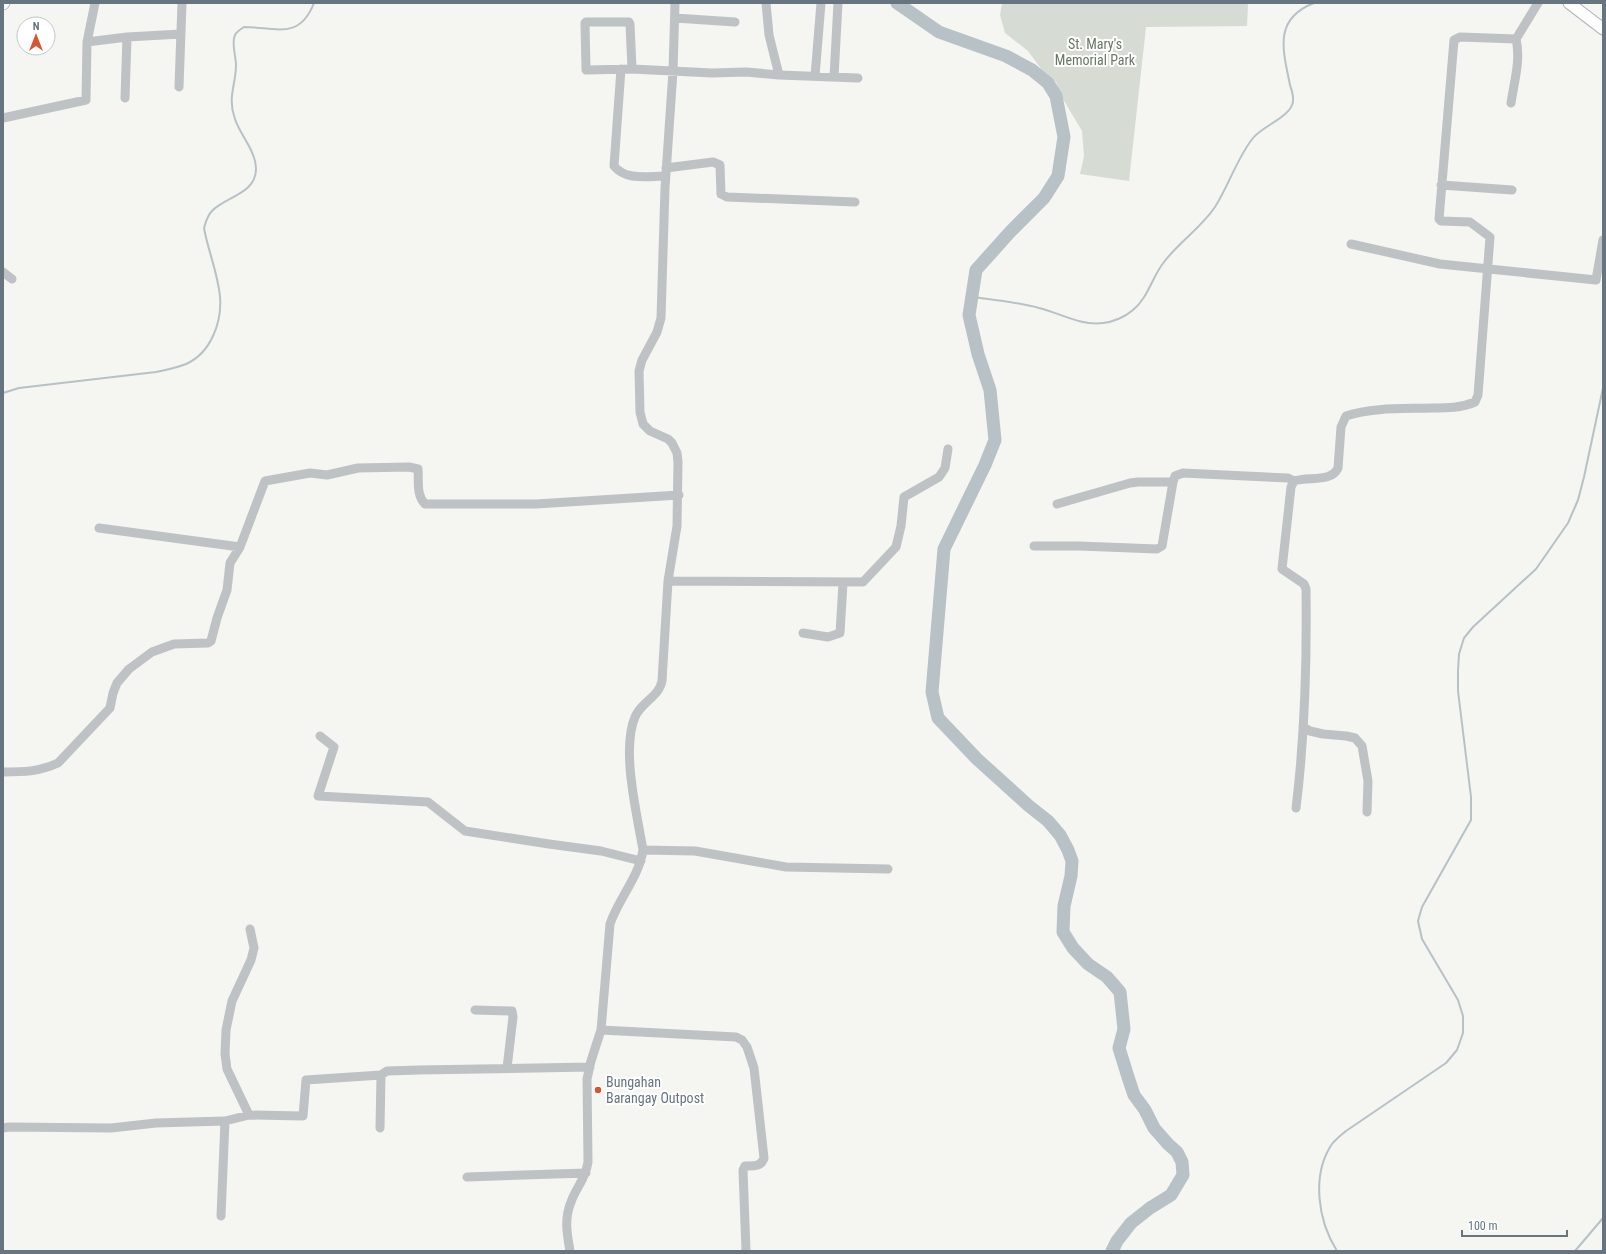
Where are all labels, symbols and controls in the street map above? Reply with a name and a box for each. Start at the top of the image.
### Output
north arrow [16,16,56,56]
text: N [33,20,40,33]
park label: St. Mary's Memorial Park [1055,36,1136,68]
place label: Bungahan Barangay Outpost [606,1074,704,1106]
marker: Bungahan Barangay Outpost [593,1085,603,1095]
scale bar [1462,1212,1567,1238]
text: 100 m [1468,1219,1498,1233]

